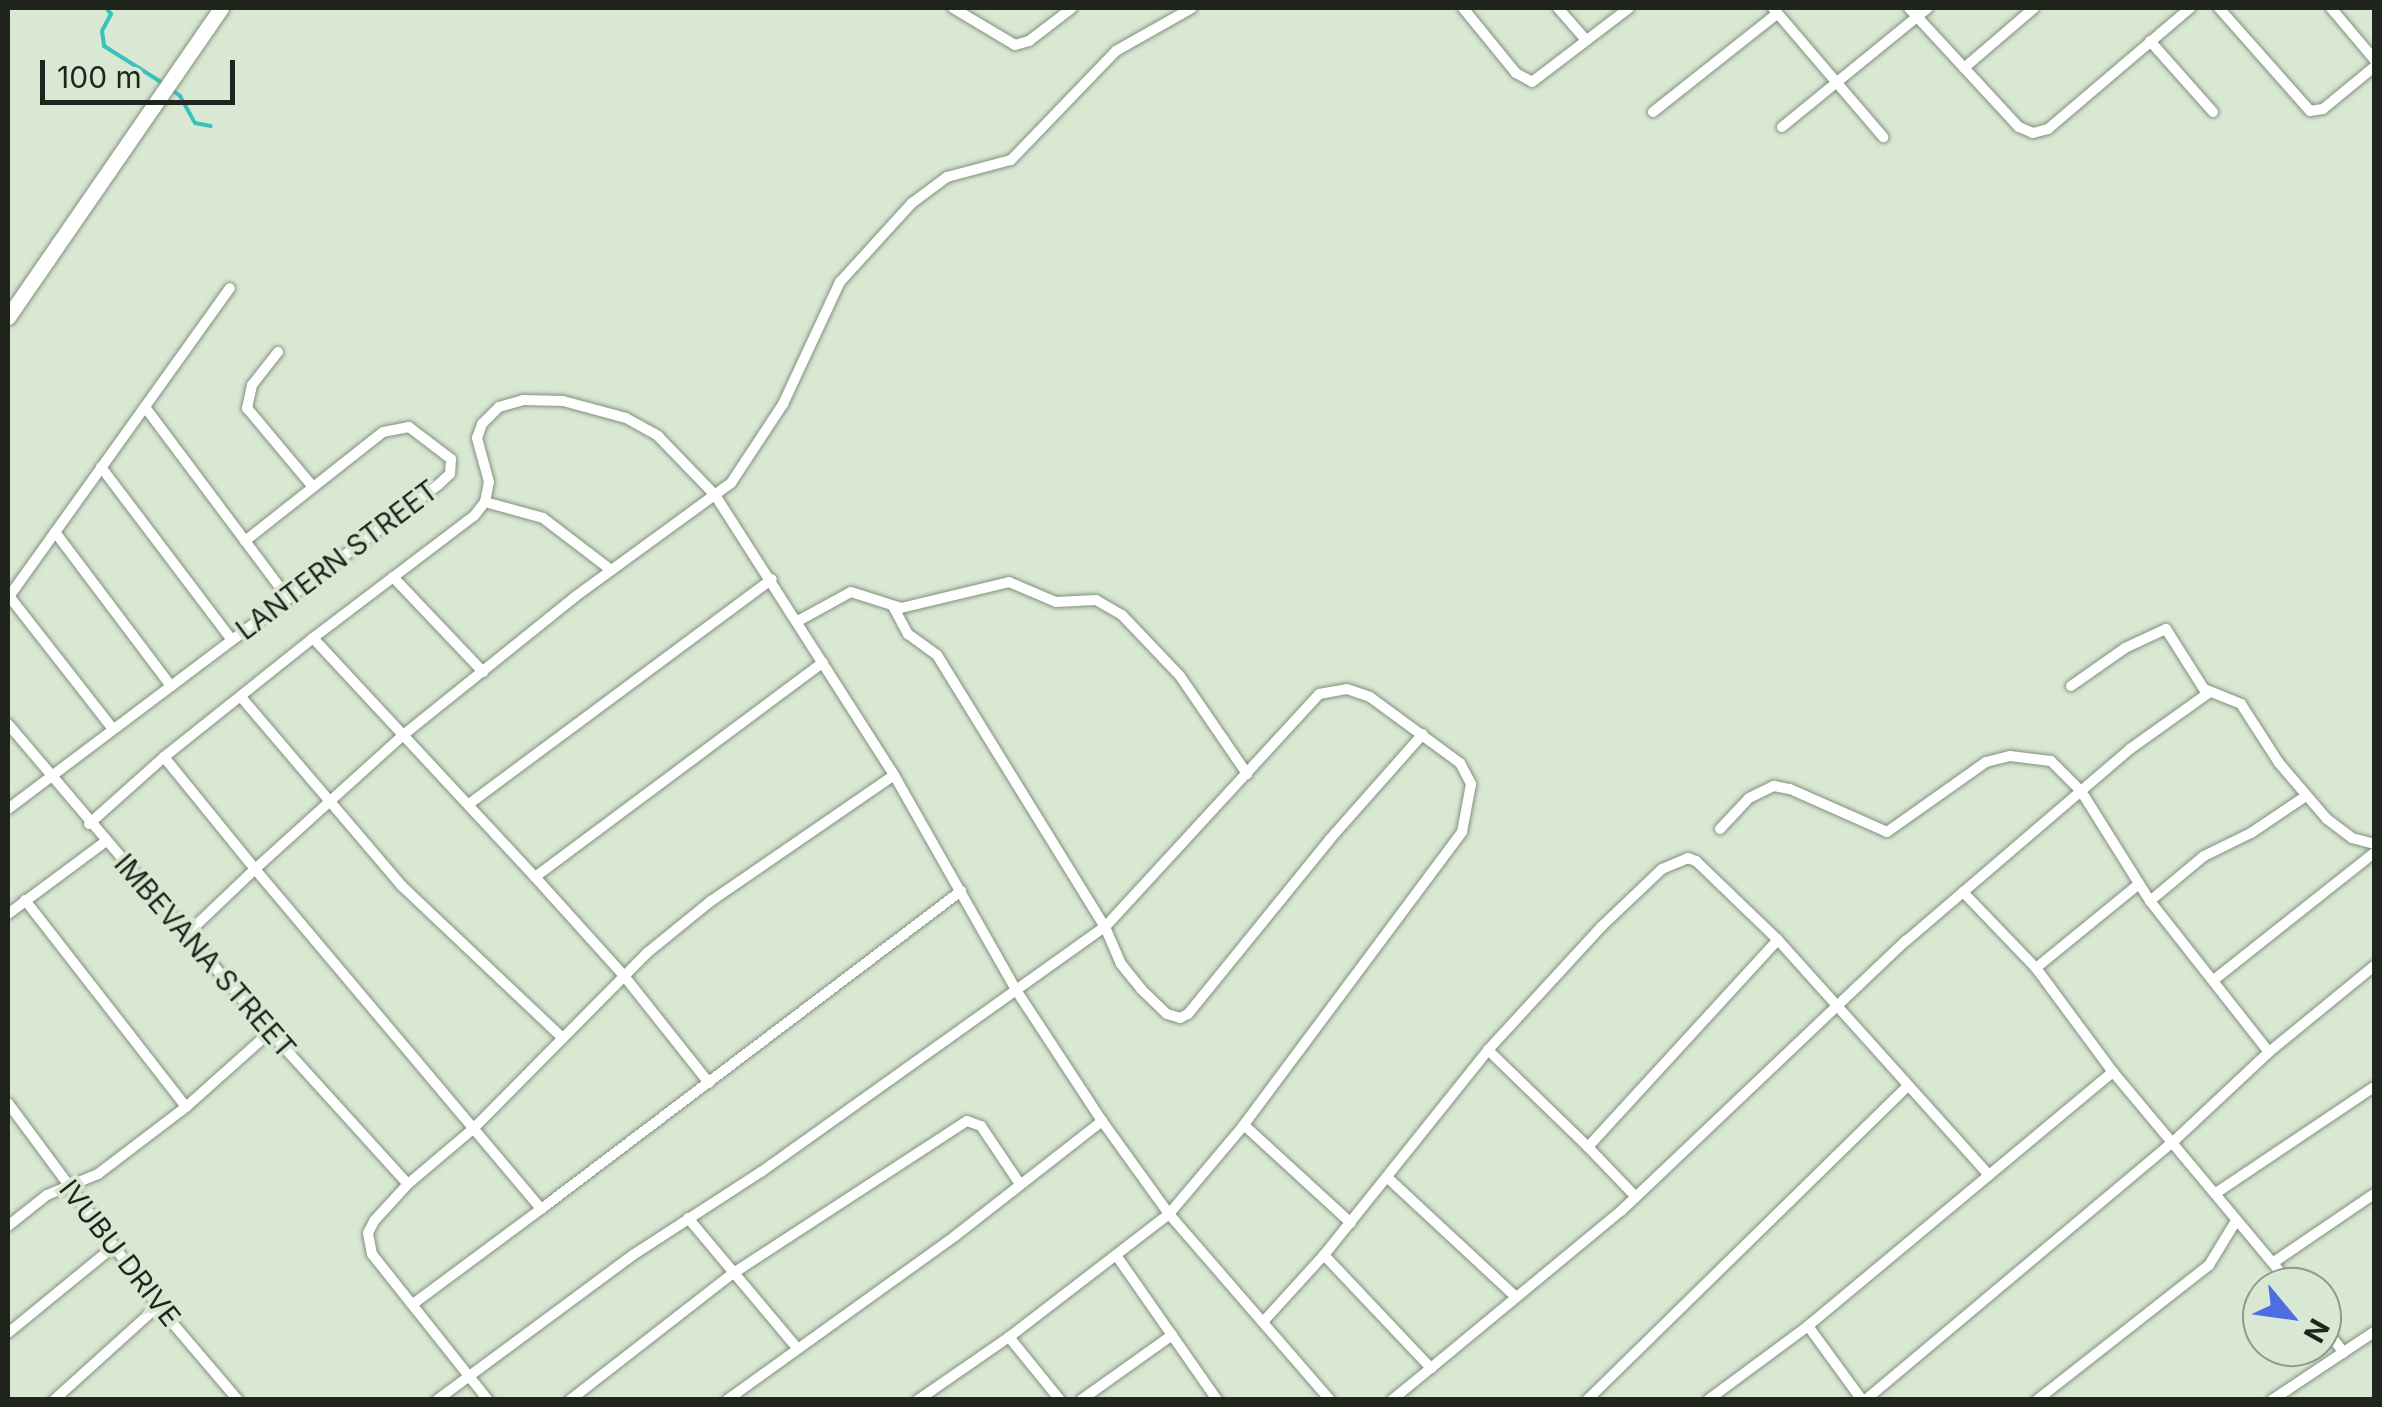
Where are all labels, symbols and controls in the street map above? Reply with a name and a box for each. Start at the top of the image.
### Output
scale bar [45,40,240,102]
text: 100 m [57,59,142,95]
street label: LANTERN STREET [229,473,445,647]
street label: IMBEVANA STREET [107,847,303,1065]
street label: IVUBU DRIVE [52,1173,188,1333]
north arrow [2242,1267,2342,1367]
text: N [2296,1313,2337,1348]

